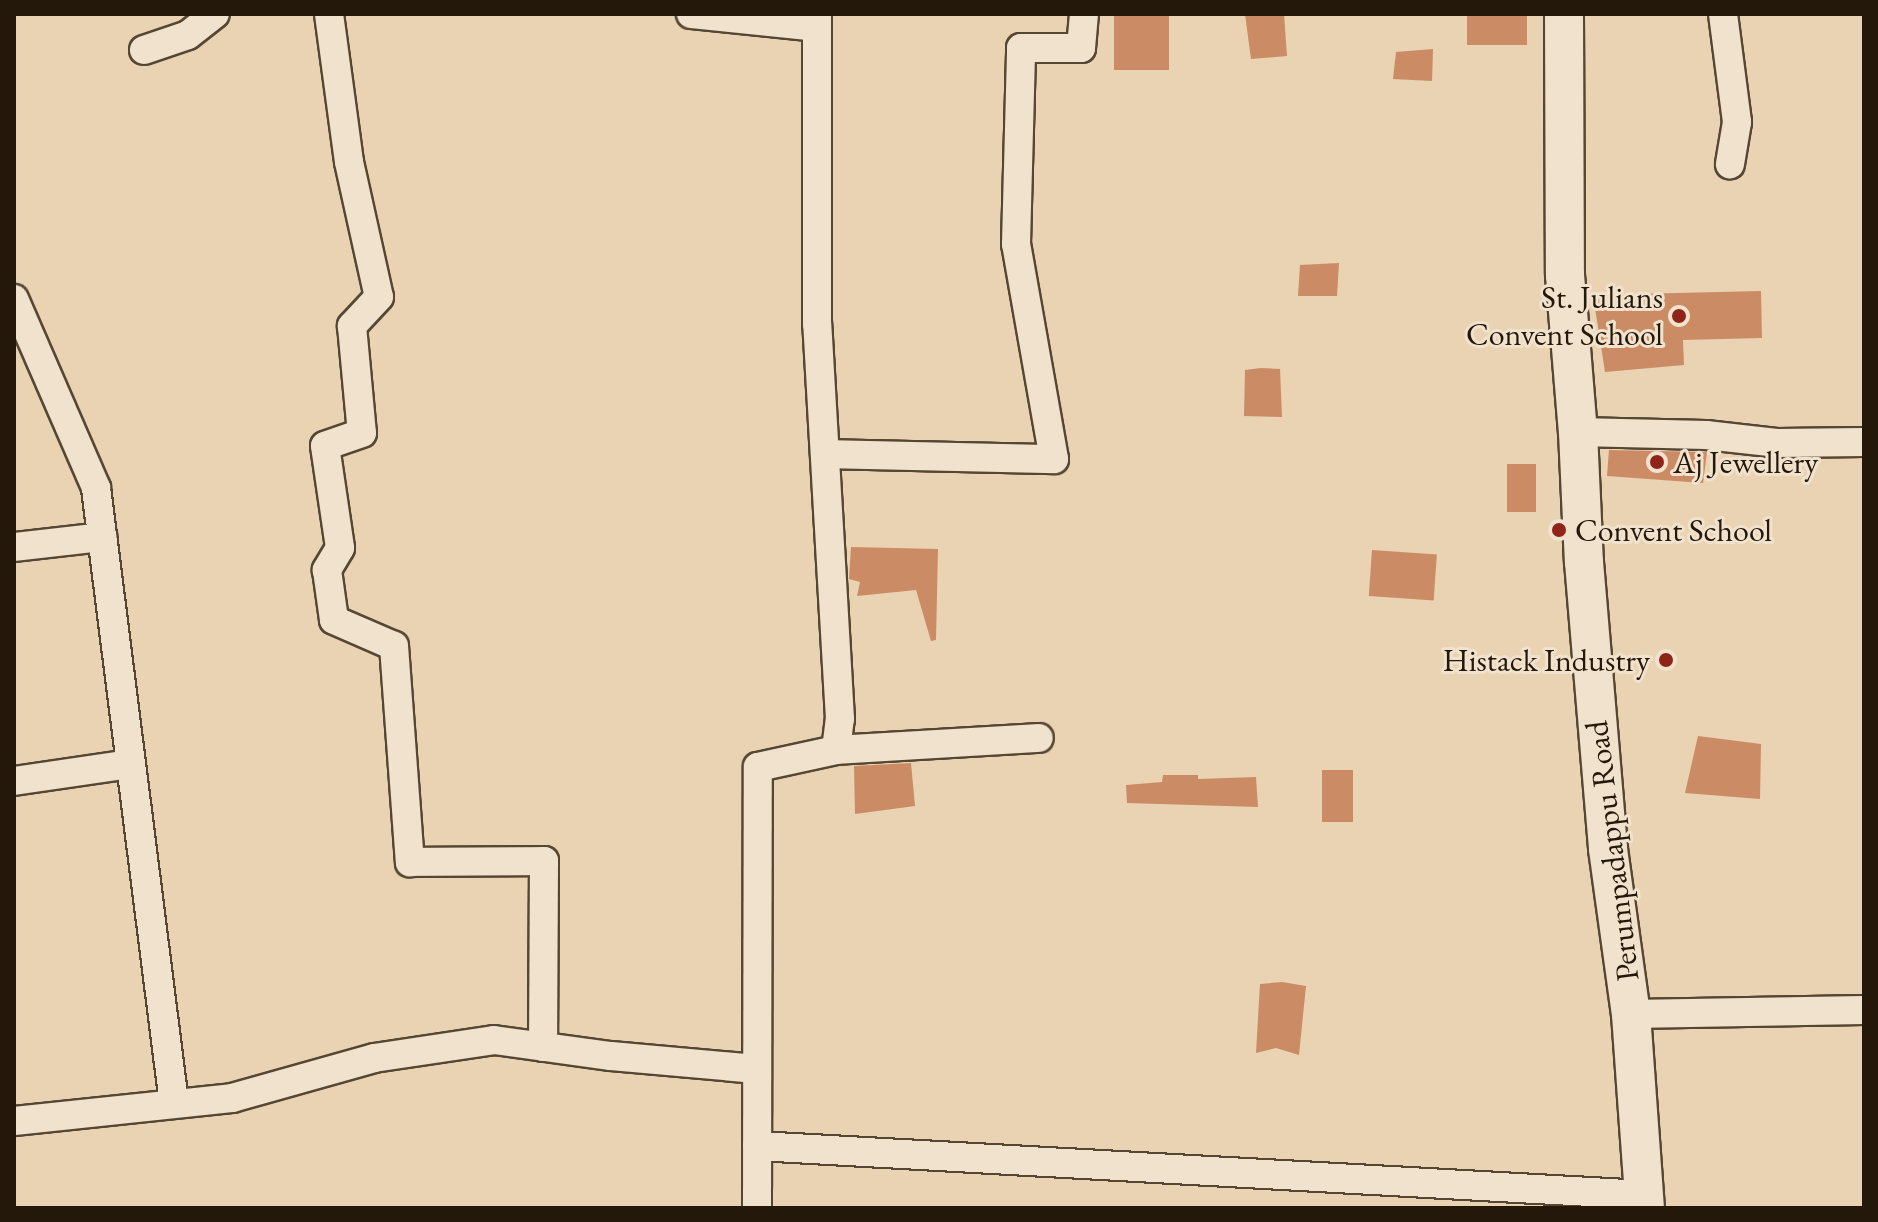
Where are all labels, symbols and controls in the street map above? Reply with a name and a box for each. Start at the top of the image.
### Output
place label: St. Julians Convent School [1466,279,1663,354]
marker: St. Julians Convent School [1670,307,1688,325]
place label: Aj Jewellery [1673,443,1818,481]
marker: Aj Jewellery [1648,453,1666,471]
place label: Convent School [1575,511,1772,549]
marker: Convent School [1550,521,1568,539]
place label: Histack Industry [1443,641,1650,679]
marker: Histack Industry [1657,651,1675,669]
street label: Perumpadappu Road [1577,719,1647,983]

